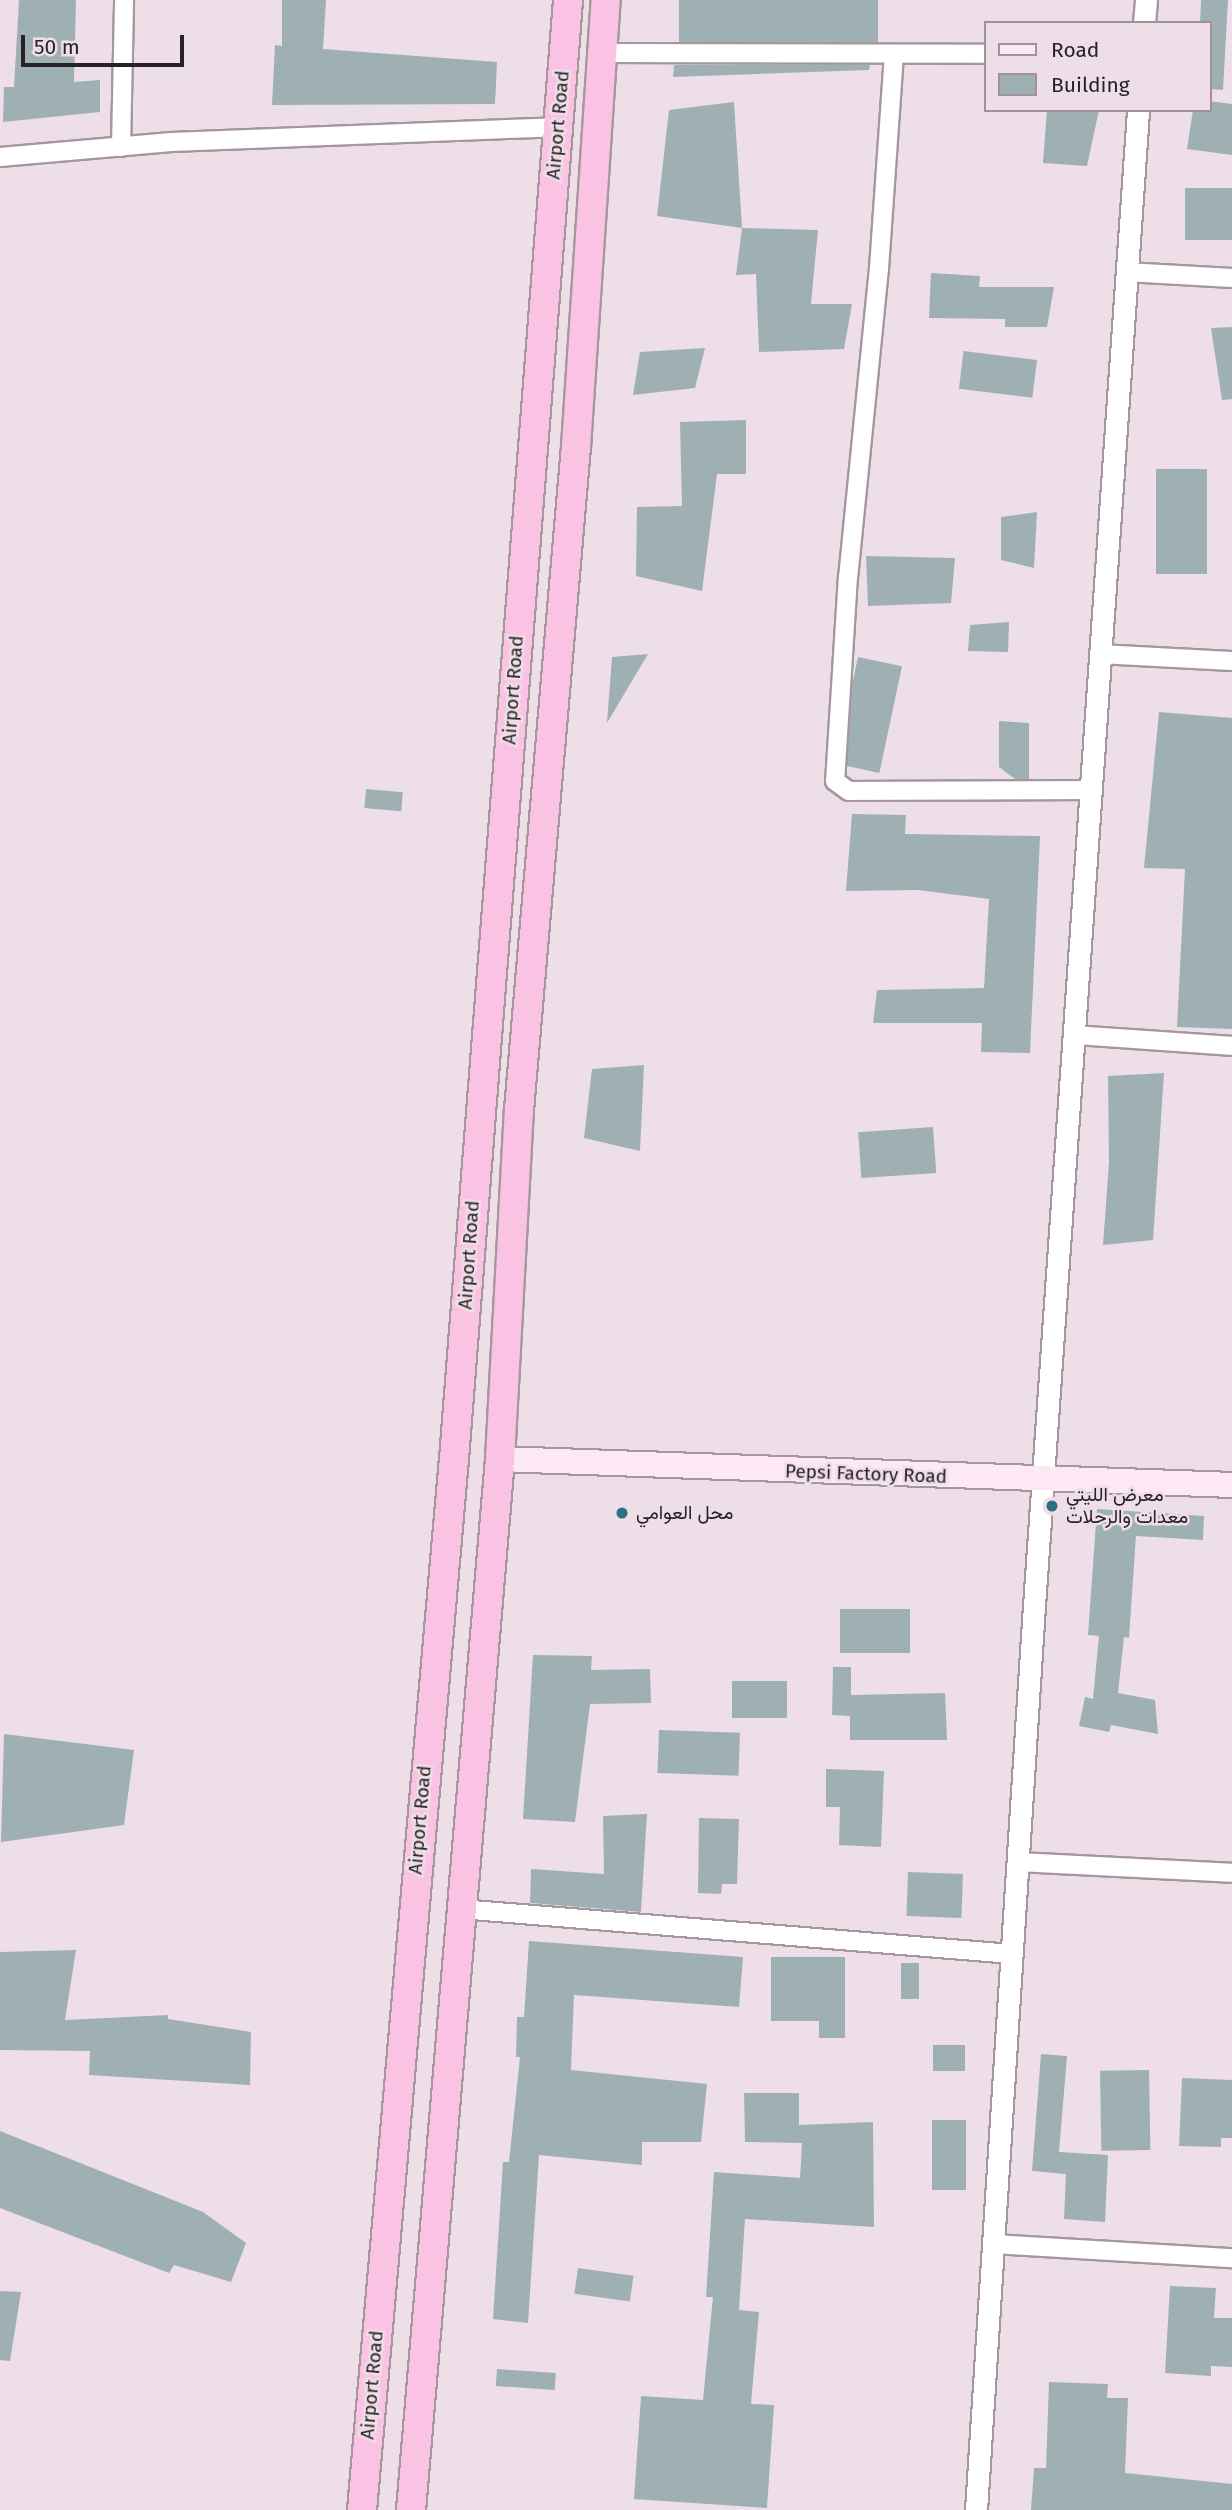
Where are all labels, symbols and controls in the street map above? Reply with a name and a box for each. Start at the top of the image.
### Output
scale bar [24,21,187,65]
legend [984,21,1211,112]
text: 50 m [34,34,80,60]
text: Road [1051,37,1099,63]
street label: Airport Road [542,70,574,180]
text: Building [1051,72,1130,98]
street label: Airport Road [498,635,528,745]
street label: Airport Road [454,1200,484,1310]
street label: Pepsi Factory Road [785,1460,947,1488]
place label: معرض الليتي معدات والرحلات [1066,1484,1188,1528]
marker: معرض الليتي معدات والرحلات [1044,1498,1060,1514]
place label: محل العوامي [636,1502,733,1524]
marker: محل العوامي [614,1505,630,1521]
street label: Airport Road [404,1765,436,1875]
street label: Airport Road [356,2330,388,2440]

